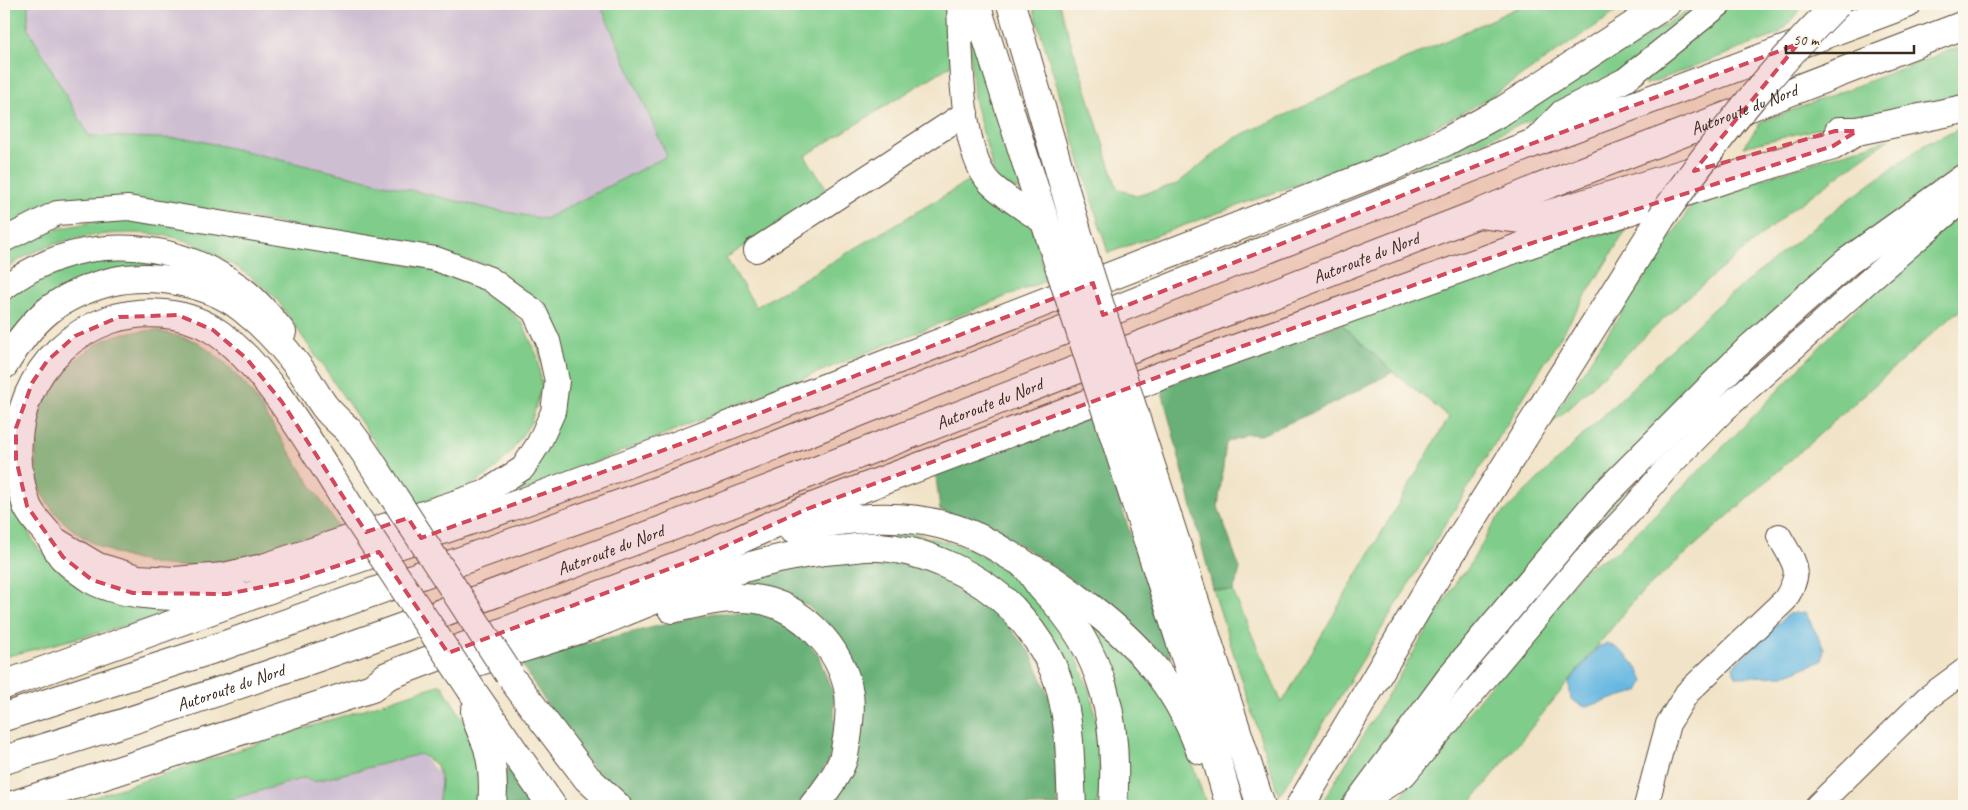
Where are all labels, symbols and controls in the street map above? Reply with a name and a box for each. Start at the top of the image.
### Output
scale bar [1786,22,1913,54]
text: 50 m [1793,31,1820,50]
street label: Autoroute du Nord [1687,78,1803,140]
street label: Autoroute du Nord [1310,226,1425,288]
street label: Autoroute du Nord [933,372,1048,434]
street label: Autoroute du Nord [554,519,670,580]
street label: Autoroute du Nord [174,658,290,716]

